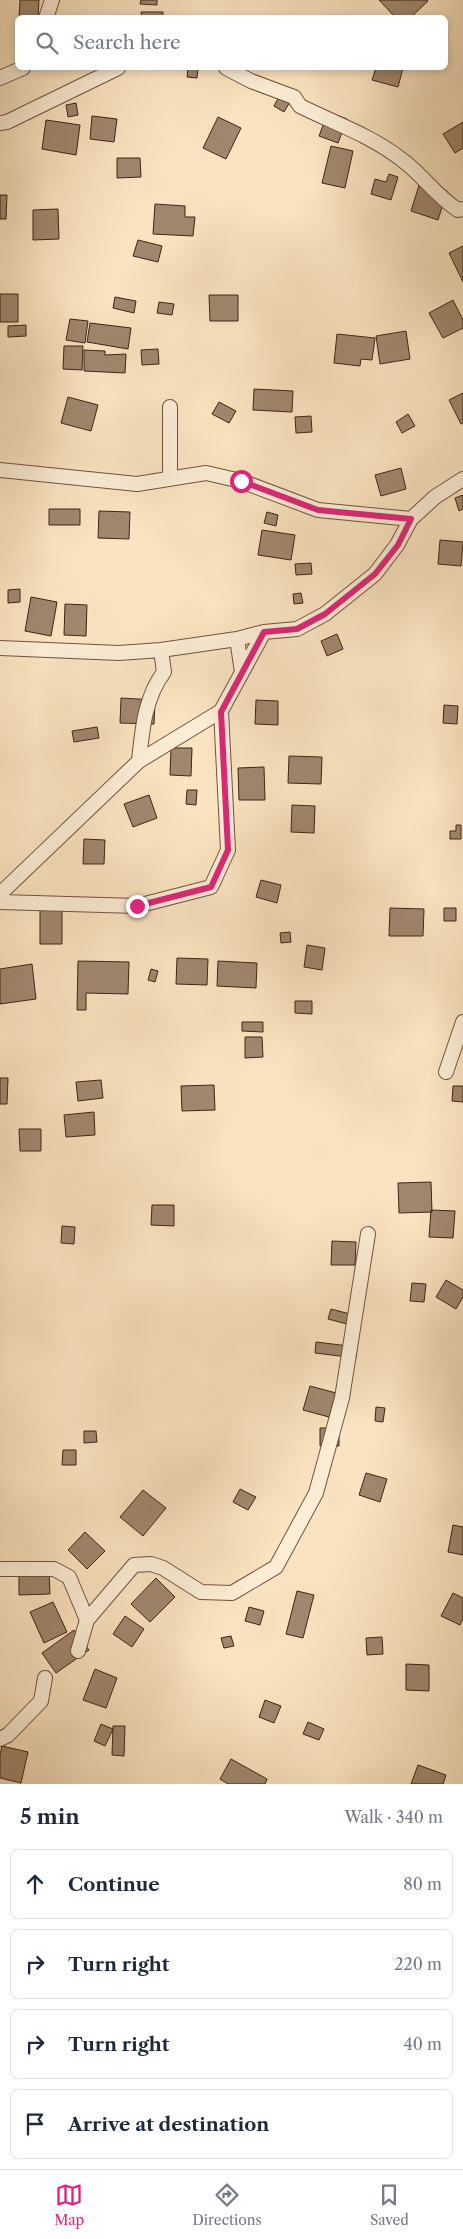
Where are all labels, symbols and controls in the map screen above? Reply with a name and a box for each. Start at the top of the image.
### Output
search box [15,15,448,70]
icon: search [33,29,61,57]
text: Search here [73,31,181,54]
route start [230,470,253,493]
route end [126,895,149,918]
text: 5 min [20,1804,80,1829]
text: Walk · 340 m [344,1807,443,1827]
icon: ahead [21,1870,49,1898]
text: Continue [68,1873,160,1896]
text: 80 m [403,1874,442,1894]
icon: right [21,1950,49,1978]
text: Turn right [68,1953,169,1976]
text: 220 m [394,1954,442,1974]
icon: right [21,2030,49,2058]
text: Turn right [68,2033,169,2056]
text: 40 m [403,2034,442,2054]
icon: arrive [21,2110,49,2138]
text: Arrive at destination [68,2113,269,2136]
tab: Map [54,2181,84,2229]
tab: Directions [192,2181,262,2229]
tab: Saved [370,2181,409,2229]

